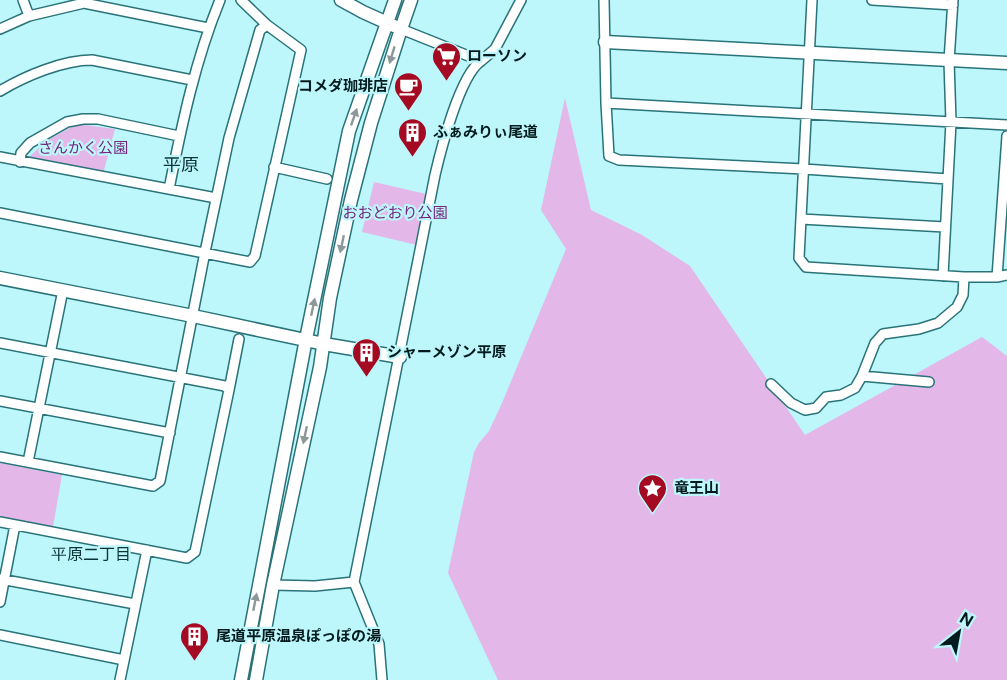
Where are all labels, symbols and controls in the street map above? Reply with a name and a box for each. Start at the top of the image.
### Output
supermarket icon: ローソン [430,40,462,82]
one-way arrow [387,46,397,64]
place label: ローソン [467,47,527,64]
cafe icon: コメダ珈琲店 [393,70,425,112]
place label: コメダ珈琲店 [298,77,388,94]
one-way arrow [350,108,360,126]
building icon: ふぁみりぃ尾道 [396,116,428,158]
place label: ふぁみりぃ尾道 [433,123,538,140]
park label: さんかく公園 [38,139,128,156]
district label: 平原 [163,154,199,175]
park label: おおどおり公園 [342,204,448,221]
one-way arrow [337,234,346,253]
one-way arrow [308,298,318,317]
building icon: シャーメゾン平原 [350,336,382,378]
place label: シャーメゾン平原 [387,343,506,360]
one-way arrow [300,426,309,445]
place icon: 竜王山 [637,472,669,514]
place label: 竜王山 [674,479,719,496]
district label: 平原二丁目 [51,545,131,564]
one-way arrow [251,592,260,611]
north arrow [929,602,989,662]
text: N [956,608,977,631]
building icon: 尾道平原温泉ぽっぽの湯 [179,620,211,662]
place label: 尾道平原温泉ぽっぽの湯 [216,627,381,644]

